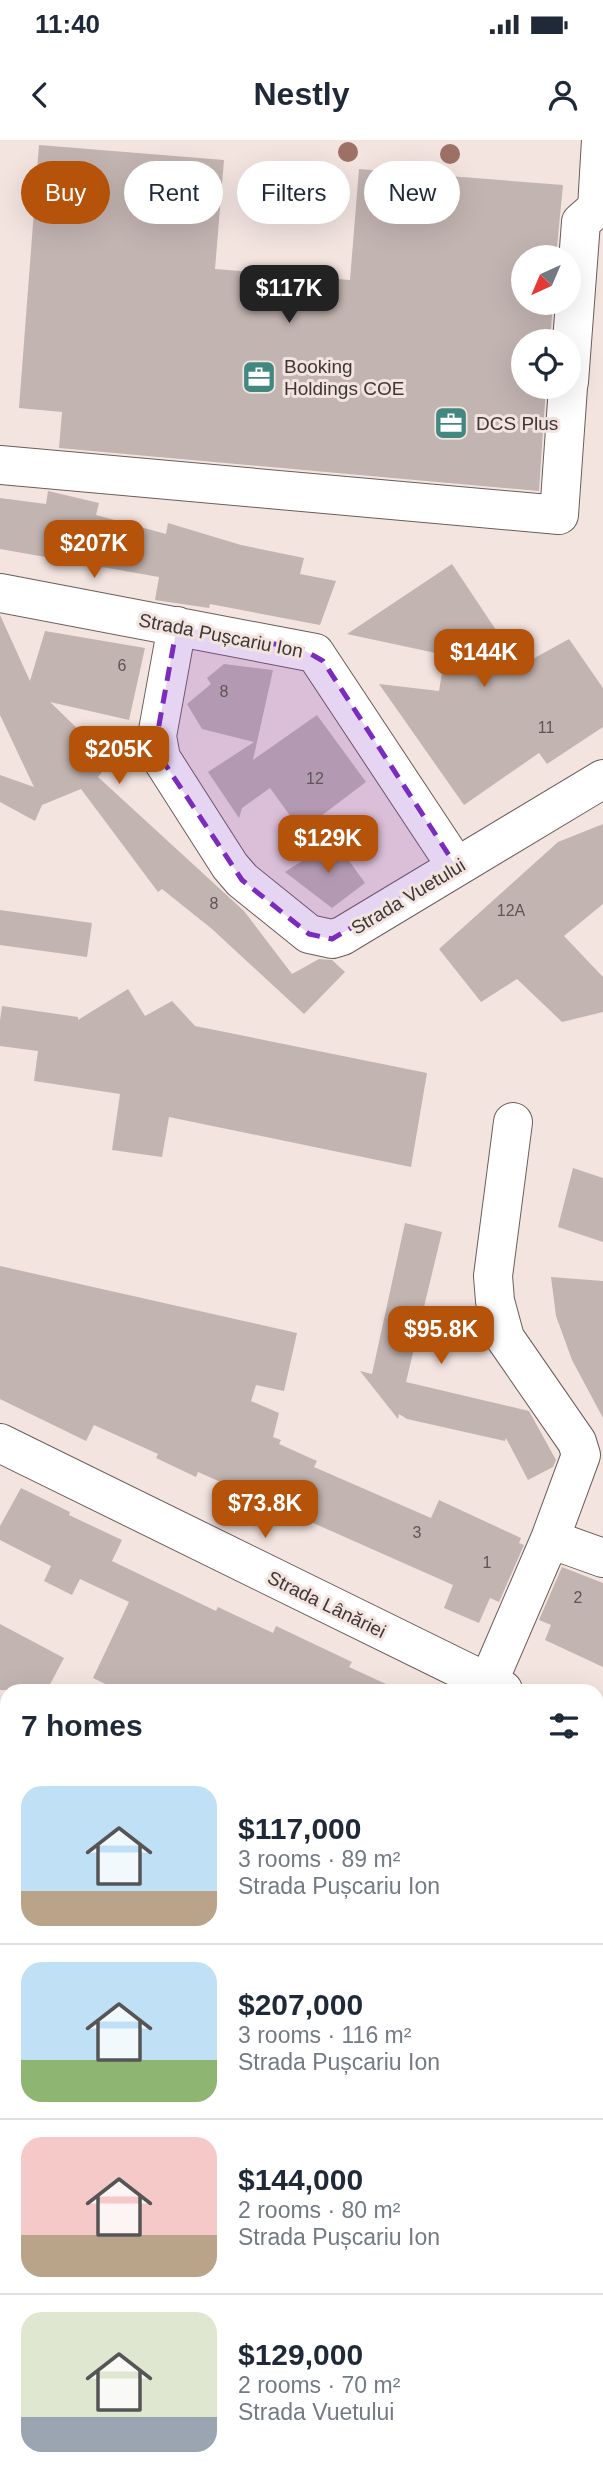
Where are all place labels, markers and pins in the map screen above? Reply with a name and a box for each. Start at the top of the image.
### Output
pin: $117K [240,265,338,325]
place label: Booking Holdings COE [284,356,404,399]
office icon: Booking Holdings COE [240,358,278,396]
office icon: DCS Plus [432,404,470,442]
place label: DCS Plus [476,413,558,434]
pin: $207K [45,520,143,580]
pin: $144K [435,630,533,689]
pin: $205K [70,726,168,786]
pin: $129K [279,816,377,875]
pin: $95.8K [384,1306,498,1366]
pin: $73.8K [208,1480,322,1540]

